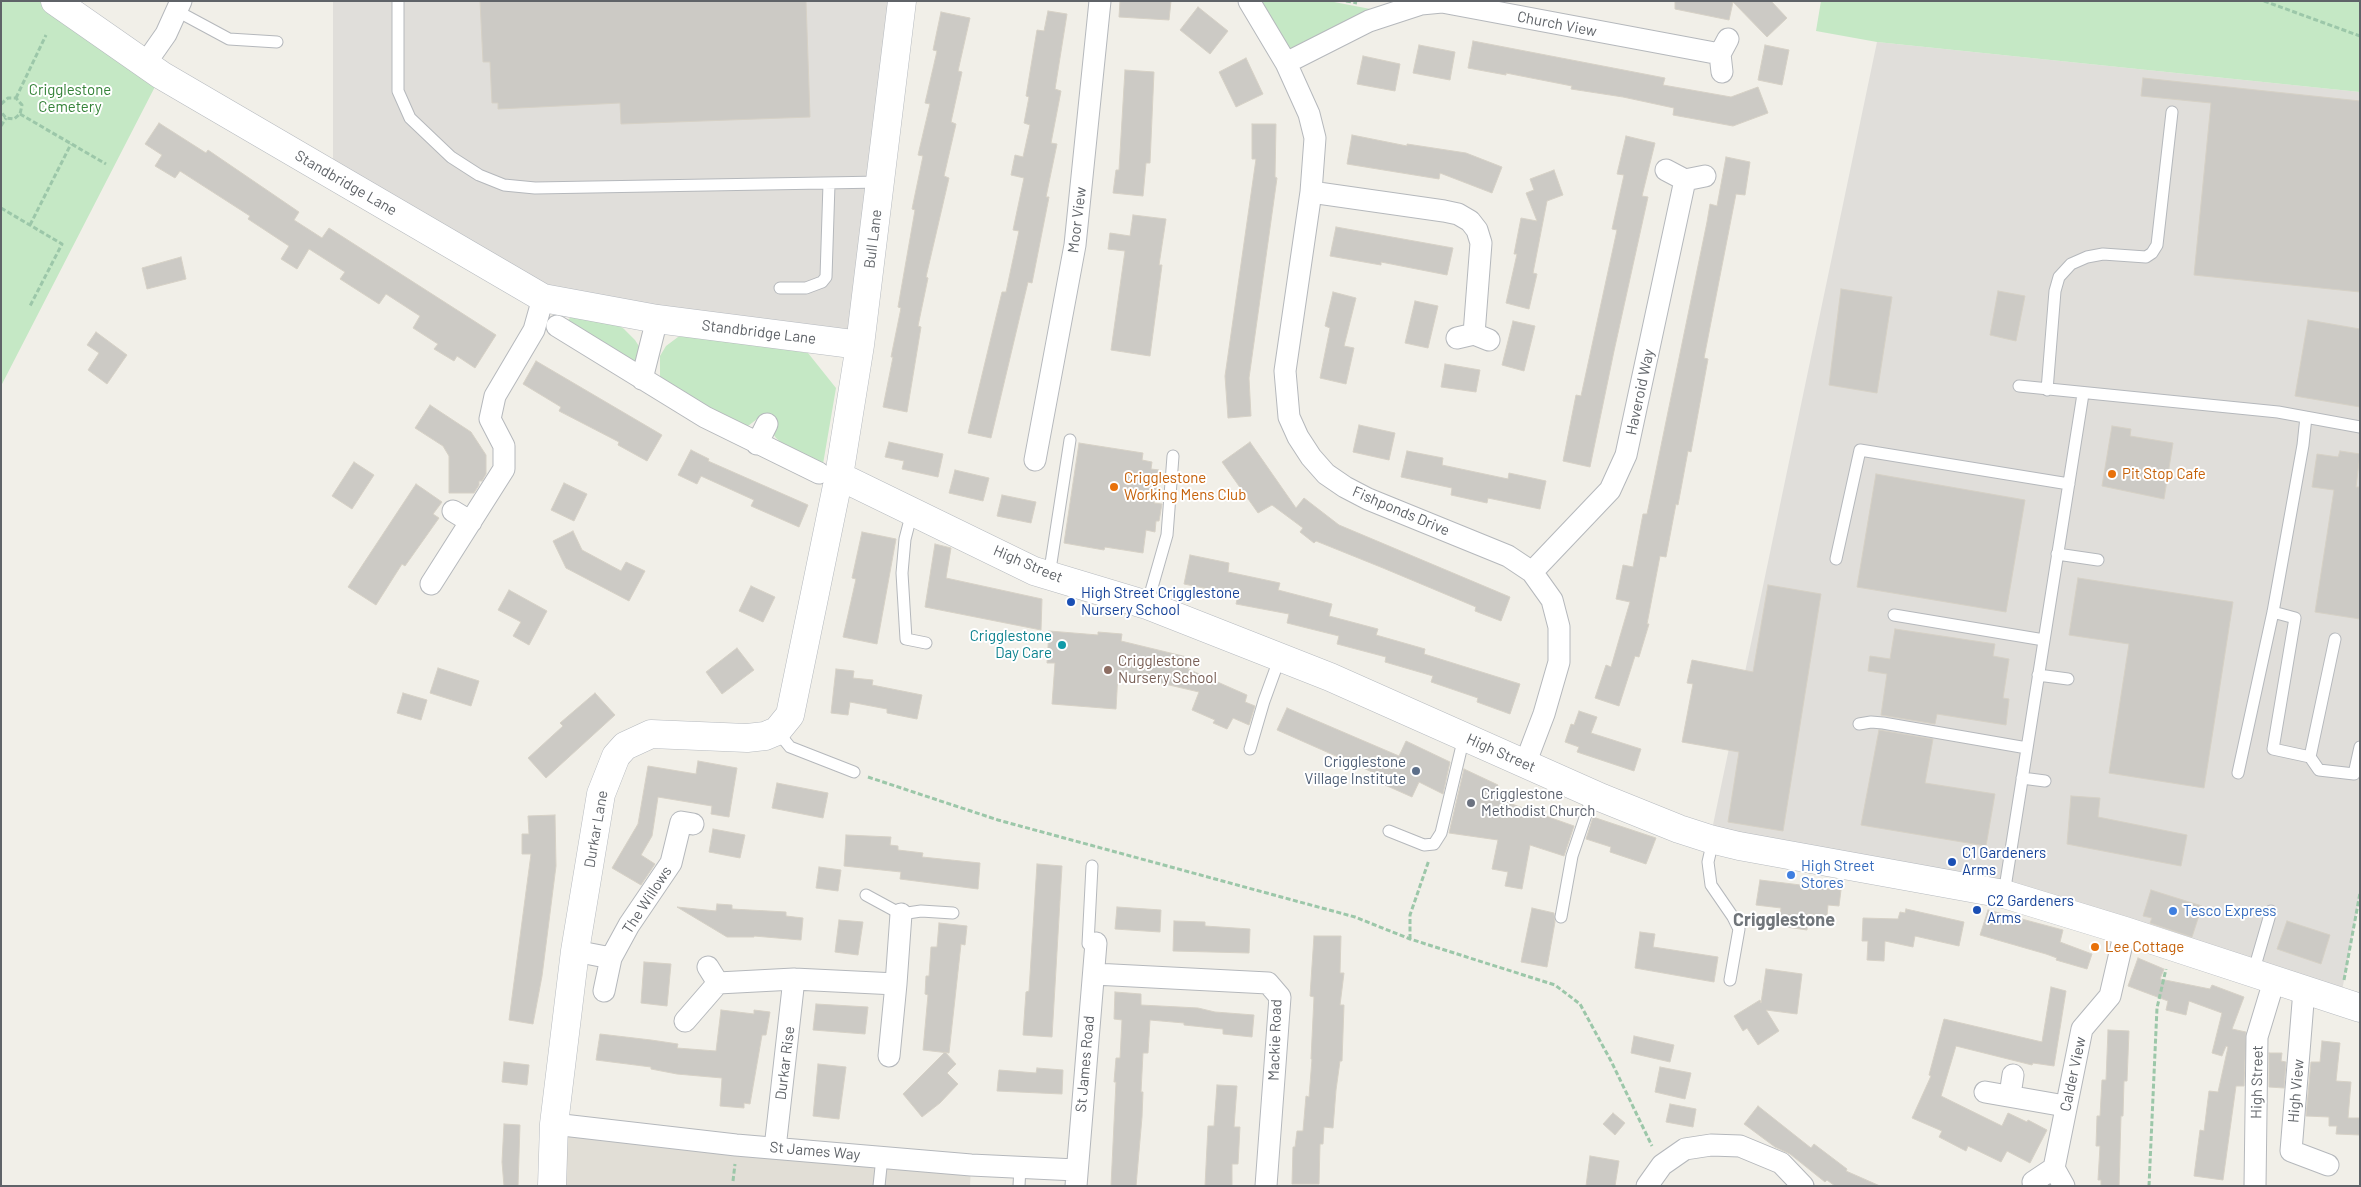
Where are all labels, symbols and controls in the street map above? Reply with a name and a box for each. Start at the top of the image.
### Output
street label: Church View [1516,7,1598,41]
park label: Crigglestone Cemetery [29,81,111,116]
street label: Standbridge Lane [292,146,400,220]
street label: Moor View [1064,186,1090,254]
street label: Bull Lane [860,208,886,270]
street label: Standbridge Lane [701,316,817,348]
street label: Haveroid Way [1622,347,1658,437]
place label: Pit Stop Cafe [2122,465,2206,483]
marker: Pit Stop Cafe [2106,468,2118,480]
place label: Crigglestone Working Mens Club [1124,469,1246,504]
marker: Crigglestone Working Mens Club [1108,481,1120,493]
street label: Fishponds Drive [1350,482,1452,540]
street label: High Street [991,541,1065,587]
place label: High Street Crigglestone Nursery School [1081,584,1240,619]
marker: High Street Crigglestone Nursery School [1065,596,1077,608]
place label: Crigglestone Day Care [970,627,1052,662]
marker: Crigglestone Day Care [1056,639,1068,651]
place label: Crigglestone Nursery School [1118,652,1217,687]
marker: Crigglestone Nursery School [1102,664,1114,676]
street label: High Street [1464,730,1538,776]
place label: Crigglestone Village Institute [1305,753,1406,788]
marker: Crigglestone Village Institute [1410,765,1422,777]
place label: Crigglestone Methodist Church [1481,785,1595,820]
street label: Durkar Lane [580,789,612,869]
marker: Crigglestone Methodist Church [1465,797,1477,809]
place label: C1 Gardeners Arms [1962,844,2046,879]
marker: C1 Gardeners Arms [1946,856,1958,868]
place label: High Street Stores [1801,857,1875,892]
street label: The Willows [619,863,675,937]
marker: High Street Stores [1785,869,1797,881]
place label: C2 Gardeners Arms [1987,892,2074,927]
place label: Tesco Express [2183,902,2276,920]
marker: C2 Gardeners Arms [1971,904,1983,916]
marker: Tesco Express [2167,905,2179,917]
district label: Crigglestone [1733,909,1835,931]
place label: Lee Cottage [2105,938,2184,956]
marker: Lee Cottage [2089,941,2101,953]
street label: Mackie Road [1265,999,1285,1081]
street label: St James Road [1072,1015,1098,1113]
street label: Durkar Rise [772,1025,798,1101]
street label: Calder View [2056,1035,2090,1113]
street label: High Street [2247,1045,2267,1119]
street label: High View [2284,1058,2308,1124]
street label: St James Way [769,1138,861,1164]

